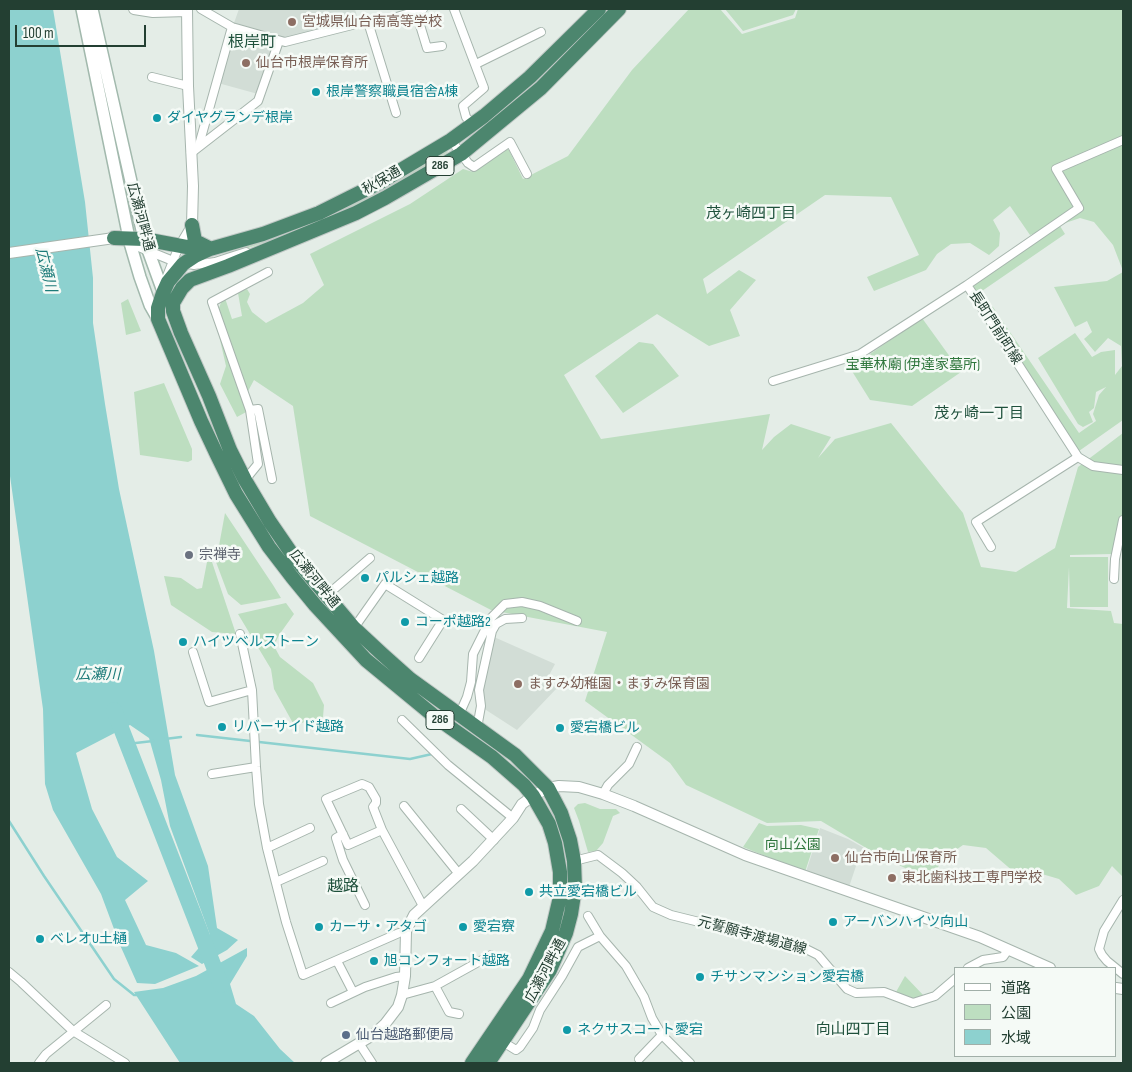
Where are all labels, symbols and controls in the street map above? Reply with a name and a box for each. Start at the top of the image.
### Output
place label: 宮城県仙台南高等学校 [302,14,442,30]
scale bar [18,15,149,47]
marker: 宮城県仙台南高等学校 [286,16,298,28]
text: 100 m [23,24,54,43]
district label: 根岸町 [228,33,276,53]
place label: 仙台市根岸保育所 [256,55,368,71]
marker: 仙台市根岸保育所 [240,57,252,69]
place label: 根岸警察職員宿舎A棟 [326,84,458,100]
marker: 根岸警察職員宿舎A棟 [310,86,322,98]
place label: ダイヤグランデ根岸 [167,110,293,126]
marker: ダイヤグランデ根岸 [151,112,163,124]
road number: 286 [426,157,454,176]
street label: 秋保通 [360,163,404,199]
street label: 広瀬河畔通 [123,181,157,253]
district label: 茂ヶ崎四丁目 [706,205,796,223]
water label: 広瀬川 [31,246,59,294]
street label: 長町門前町線 [965,288,1025,368]
park label: 宝華林廟 (伊達家墓所) [846,357,980,373]
district label: 茂ヶ崎一丁目 [934,405,1024,423]
place label: 宗禅寺 [199,547,241,563]
street label: 広瀬河畔通 [285,547,343,611]
marker: 宗禅寺 [183,549,195,561]
place label: パルシェ越路 [375,570,459,586]
marker: パルシェ越路 [359,572,371,584]
place label: コーポ越路2 [415,614,491,630]
marker: コーポ越路2 [399,616,411,628]
place label: ハイツベルストーン [193,634,319,650]
marker: ハイツベルストーン [177,636,189,648]
water label: 広瀬川 [76,666,120,684]
place label: ますみ幼稚園・ますみ保育園 [528,676,710,692]
marker: ますみ幼稚園・ますみ保育園 [512,678,524,690]
road number: 286 [426,710,454,730]
place label: リバーサイド越路 [232,719,344,735]
place label: 愛宕橋ビル [570,720,640,736]
marker: リバーサイド越路 [216,721,228,733]
marker: 愛宕橋ビル [554,722,566,734]
park label: 向山公園 [765,837,821,853]
place label: 仙台市向山保育所 [845,850,957,866]
marker: 仙台市向山保育所 [829,852,841,864]
place label: 東北歯科技工専門学校 [902,870,1042,886]
marker: 東北歯科技工専門学校 [886,872,898,884]
district label: 越路 [327,877,359,897]
place label: 共立愛宕橋ビル [539,884,637,900]
marker: 共立愛宕橋ビル [523,886,535,898]
street label: 元誓願寺渡場道線 [696,913,808,959]
place label: アーバンハイツ向山 [843,914,968,930]
marker: アーバンハイツ向山 [827,916,839,928]
place label: カーサ・アタゴ [329,919,427,935]
place label: 愛宕寮 [473,919,515,935]
marker: カーサ・アタゴ [313,921,325,933]
marker: 愛宕寮 [457,921,469,933]
place label: ベレオU土樋 [50,931,127,947]
marker: ベレオU土樋 [34,933,46,945]
street label: 広瀬河畔通 [522,936,570,1006]
place label: 旭コンフォート越路 [384,953,510,969]
marker: 旭コンフォート越路 [368,955,380,967]
legend [954,967,1117,1057]
place label: チサンマンション愛宕橋 [710,969,864,985]
marker: チサンマンション愛宕橋 [694,971,706,983]
text: 道路 [1001,979,1031,998]
text: 公園 [1001,1004,1031,1023]
district label: 向山四丁目 [816,1021,890,1039]
place label: ネクサスコート愛宕 [577,1022,703,1038]
marker: ネクサスコート愛宕 [561,1024,573,1036]
place label: 仙台越路郵便局 [356,1027,454,1043]
marker: 仙台越路郵便局 [340,1029,352,1041]
text: 水域 [1001,1029,1031,1048]

